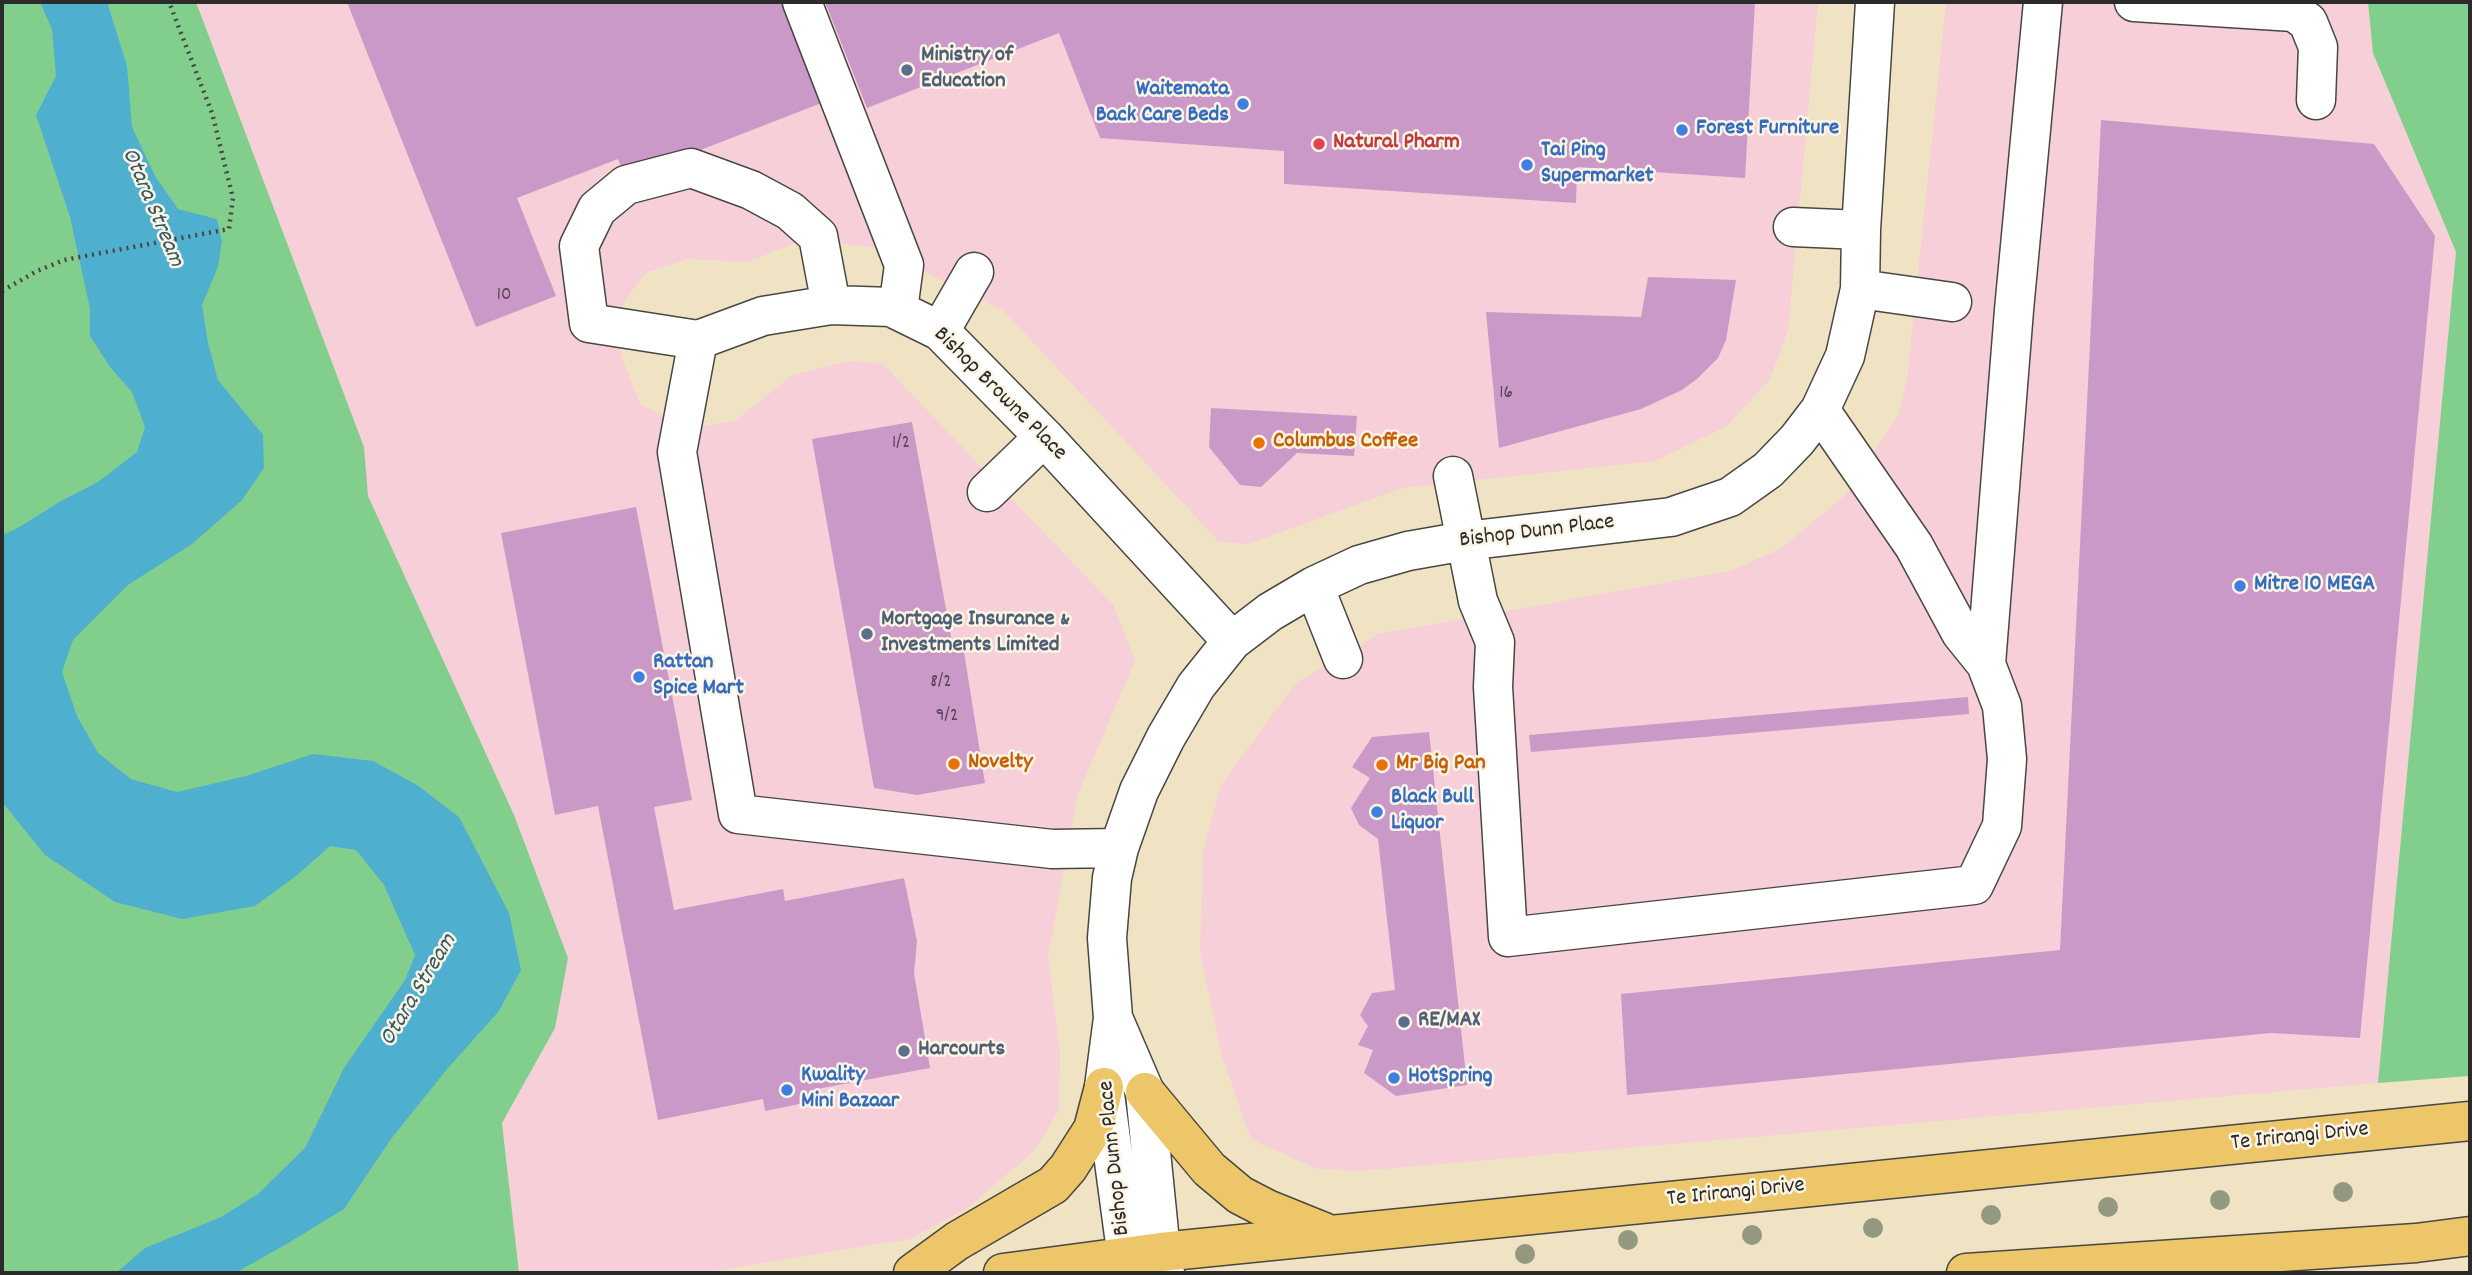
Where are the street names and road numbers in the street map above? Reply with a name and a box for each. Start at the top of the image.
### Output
street label: Bishop Browne Place [926,322,1072,468]
street label: Bishop Dunn Place [1458,510,1616,556]
street label: Bishop Dunn Place [1094,1079,1138,1237]
street label: Te Irirangi Drive [2230,1117,2370,1159]
street label: Te Irirangi Drive [1666,1173,1806,1215]

